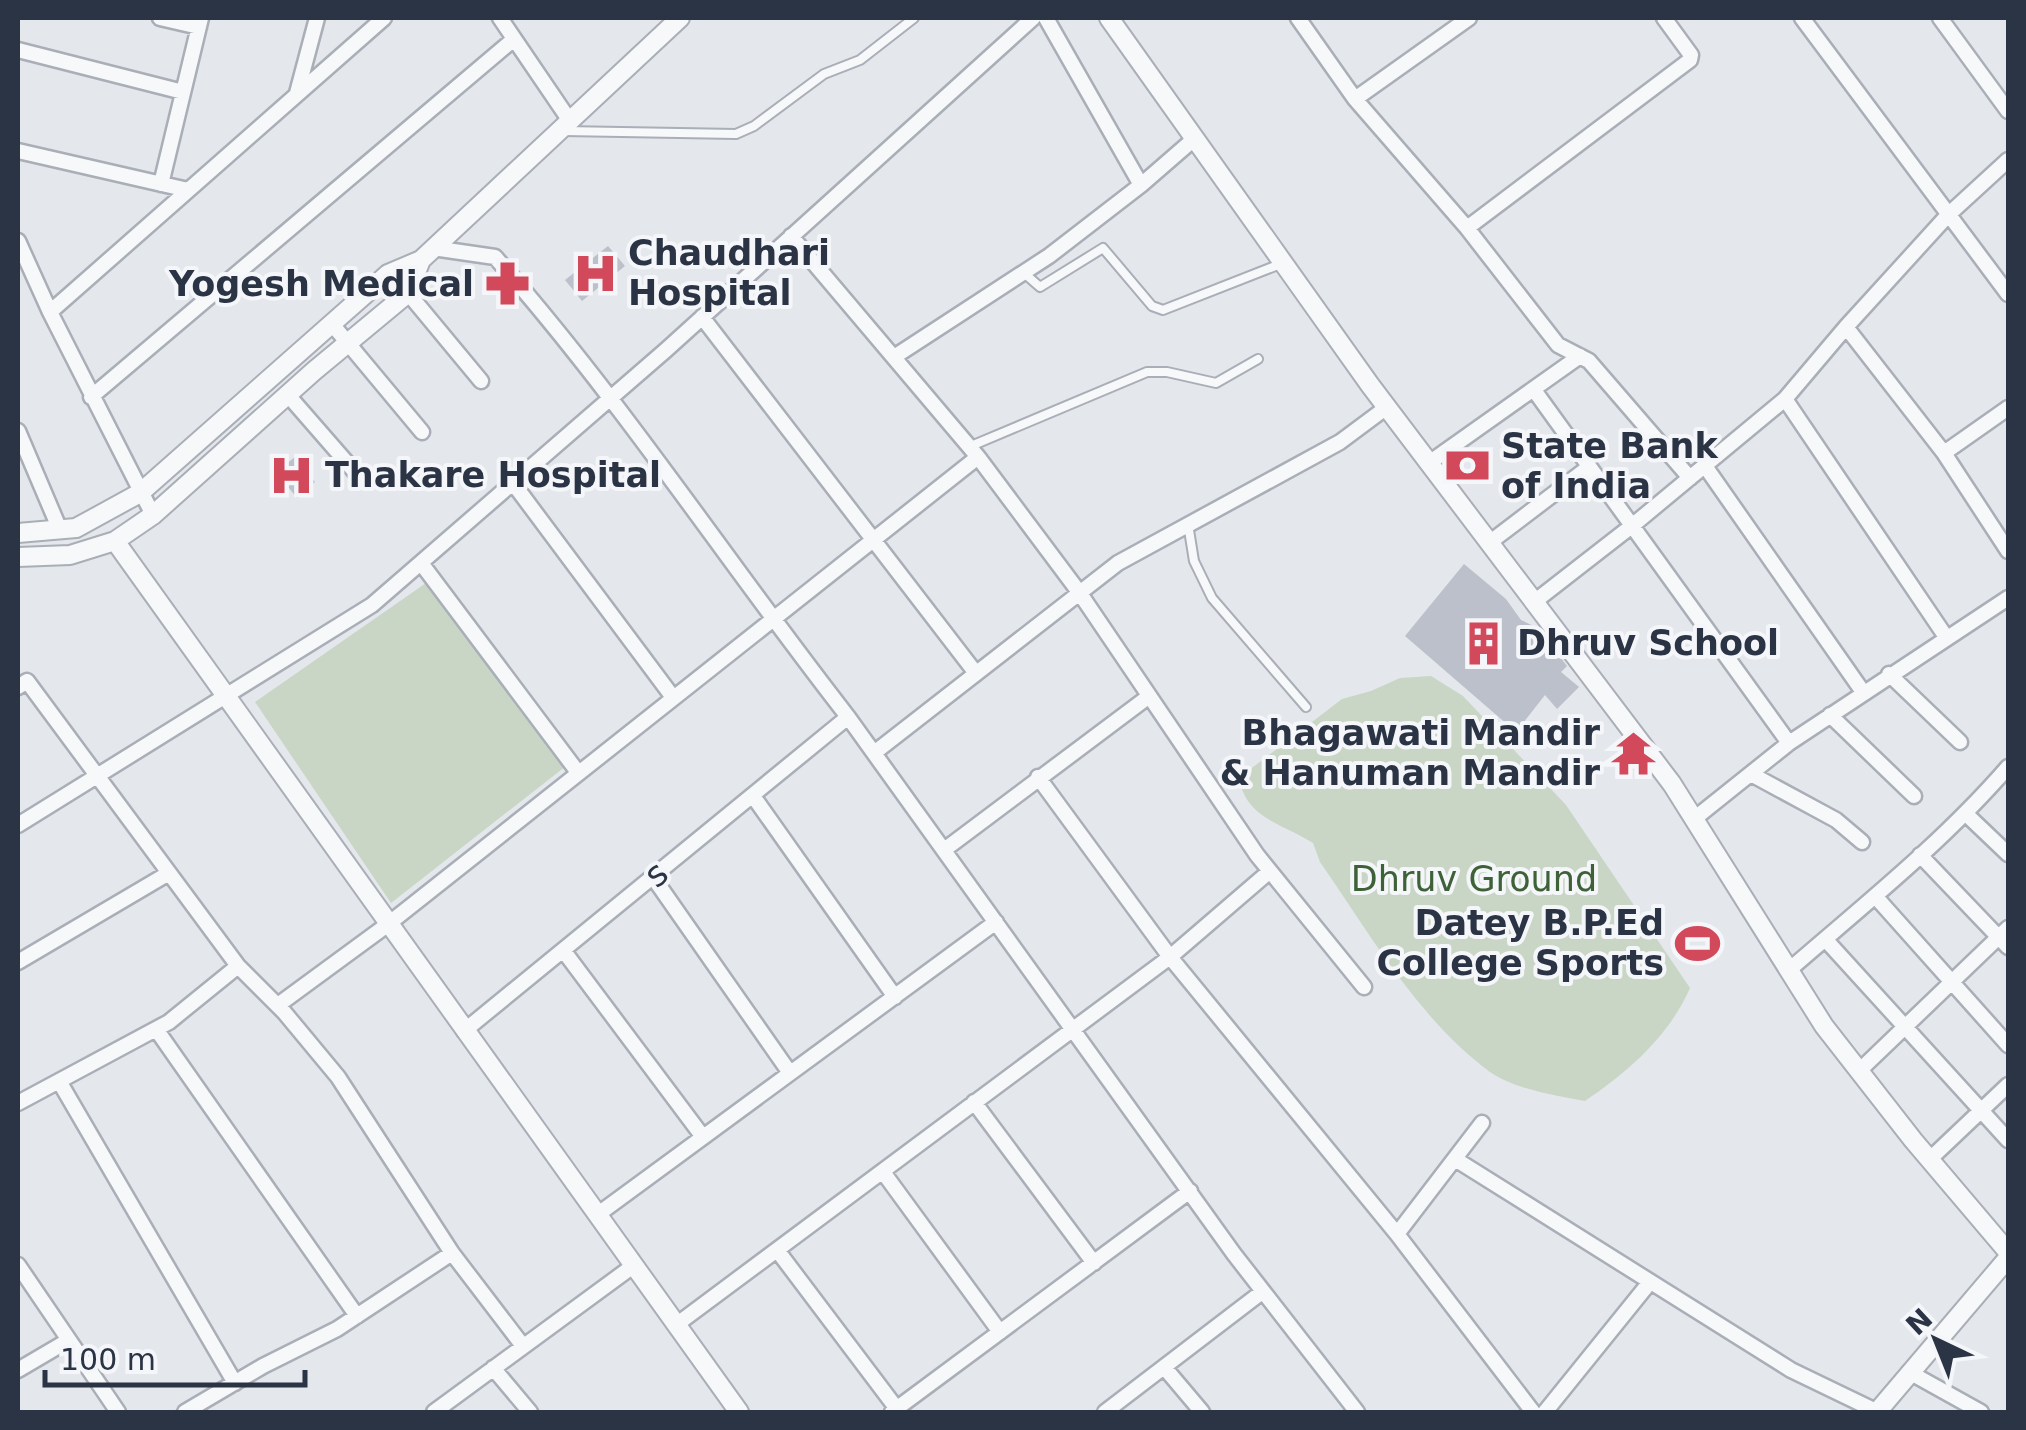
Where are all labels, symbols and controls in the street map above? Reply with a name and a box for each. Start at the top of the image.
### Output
place label: Chaudhari Hospital [628,233,830,313]
hospital icon: Chaudhari Hospital [571,249,619,297]
pharmacy icon: Yogesh Medical [483,260,531,308]
place label: Yogesh Medical [168,264,474,304]
place label: State Bank of India [1501,426,1718,506]
bank icon: State Bank of India [1444,442,1492,490]
hospital icon: Thakare Hospital [268,451,316,499]
place label: Thakare Hospital [325,455,661,495]
building icon: Dhruv School [1460,619,1508,667]
place label: Dhruv School [1517,623,1779,663]
place label: Bhagawati Mandir & Hanuman Mandir [1220,713,1601,793]
temple icon: Bhagawati Mandir & Hanuman Mandir [1609,729,1657,777]
street label: s [636,853,676,895]
park label: Dhruv Ground [1351,859,1597,899]
place label: Datey B.P.Ed College Sports [1376,903,1664,983]
sports icon: Datey B.P.Ed College Sports [1673,919,1721,967]
north arrow [1886,1290,1986,1390]
text: N [1899,1302,1939,1342]
scale bar [45,1325,305,1387]
text: 100 m [60,1342,156,1377]

